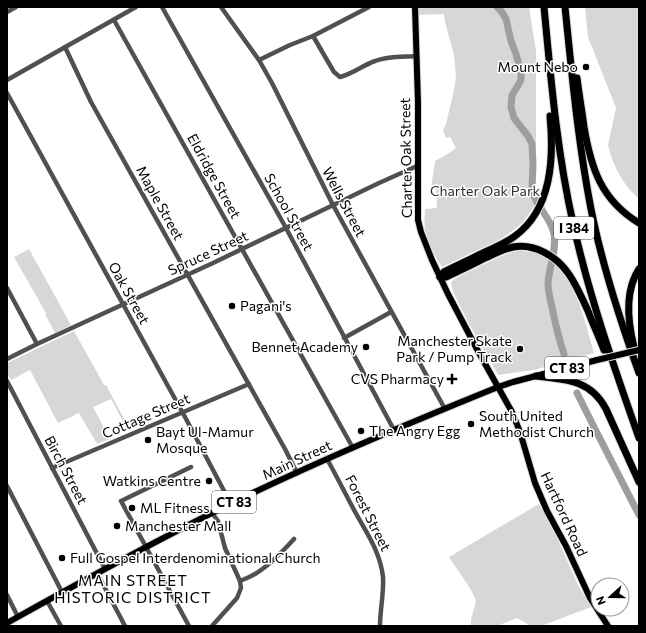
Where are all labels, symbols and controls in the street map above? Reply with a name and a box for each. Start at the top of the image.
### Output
place label: Mount Nebo [497,58,578,75]
marker: Mount Nebo [581,62,591,72]
street label: Charter Oak Street [396,97,415,218]
street label: Eldridge Street [184,130,245,221]
street label: Maple Street [133,163,188,243]
street label: Wells Street [319,164,370,240]
street label: School Street [261,170,318,254]
park label: Charter Oak Park [430,182,540,199]
road number: I 384 [554,217,594,239]
street label: Spruce Street [165,226,251,279]
street label: Oak Street [105,259,154,327]
place label: Pagani's [240,297,292,314]
marker: Pagani's [227,301,237,311]
place label: Manchester Skate Park / Pump Track [396,332,512,365]
place label: Bennet Academy [251,338,358,355]
marker: Bennet Academy [361,342,371,352]
marker: Manchester Skate Park / Pump Track [515,344,525,354]
road number: CT 83 [545,357,589,379]
place label: CVS Pharmacy [351,370,444,387]
marker: CVS Pharmacy [447,374,457,384]
street label: Cottage Street [99,389,193,442]
place label: South United Methodist Church [479,407,594,440]
marker: South United Methodist Church [466,419,476,429]
place label: The Angry Egg [369,422,461,439]
place label: Bayt Ul-Mamur Mosque [156,423,254,456]
marker: The Angry Egg [356,426,366,436]
street label: Birch Street [41,433,92,507]
marker: Bayt Ul-Mamur Mosque [143,435,153,445]
street label: Main Street [259,436,334,483]
street label: Hartford Road [537,469,591,559]
place label: Watkins Centre [103,472,201,489]
street label: Forest Street [342,472,395,554]
marker: Watkins Centre [204,476,214,486]
road number: CT 83 [212,491,256,513]
place label: ML Fitness [140,499,210,516]
marker: ML Fitness [127,503,137,513]
place label: Manchester Mall [125,517,231,534]
marker: Manchester Mall [112,521,122,531]
place label: Full Gospel Interdenominational Church [70,549,321,566]
marker: Full Gospel Interdenominational Church [57,553,67,563]
district label: MAIN STREET HISTORIC DISTRICT [54,571,212,606]
north arrow [590,577,630,617]
text: N [593,595,608,607]

